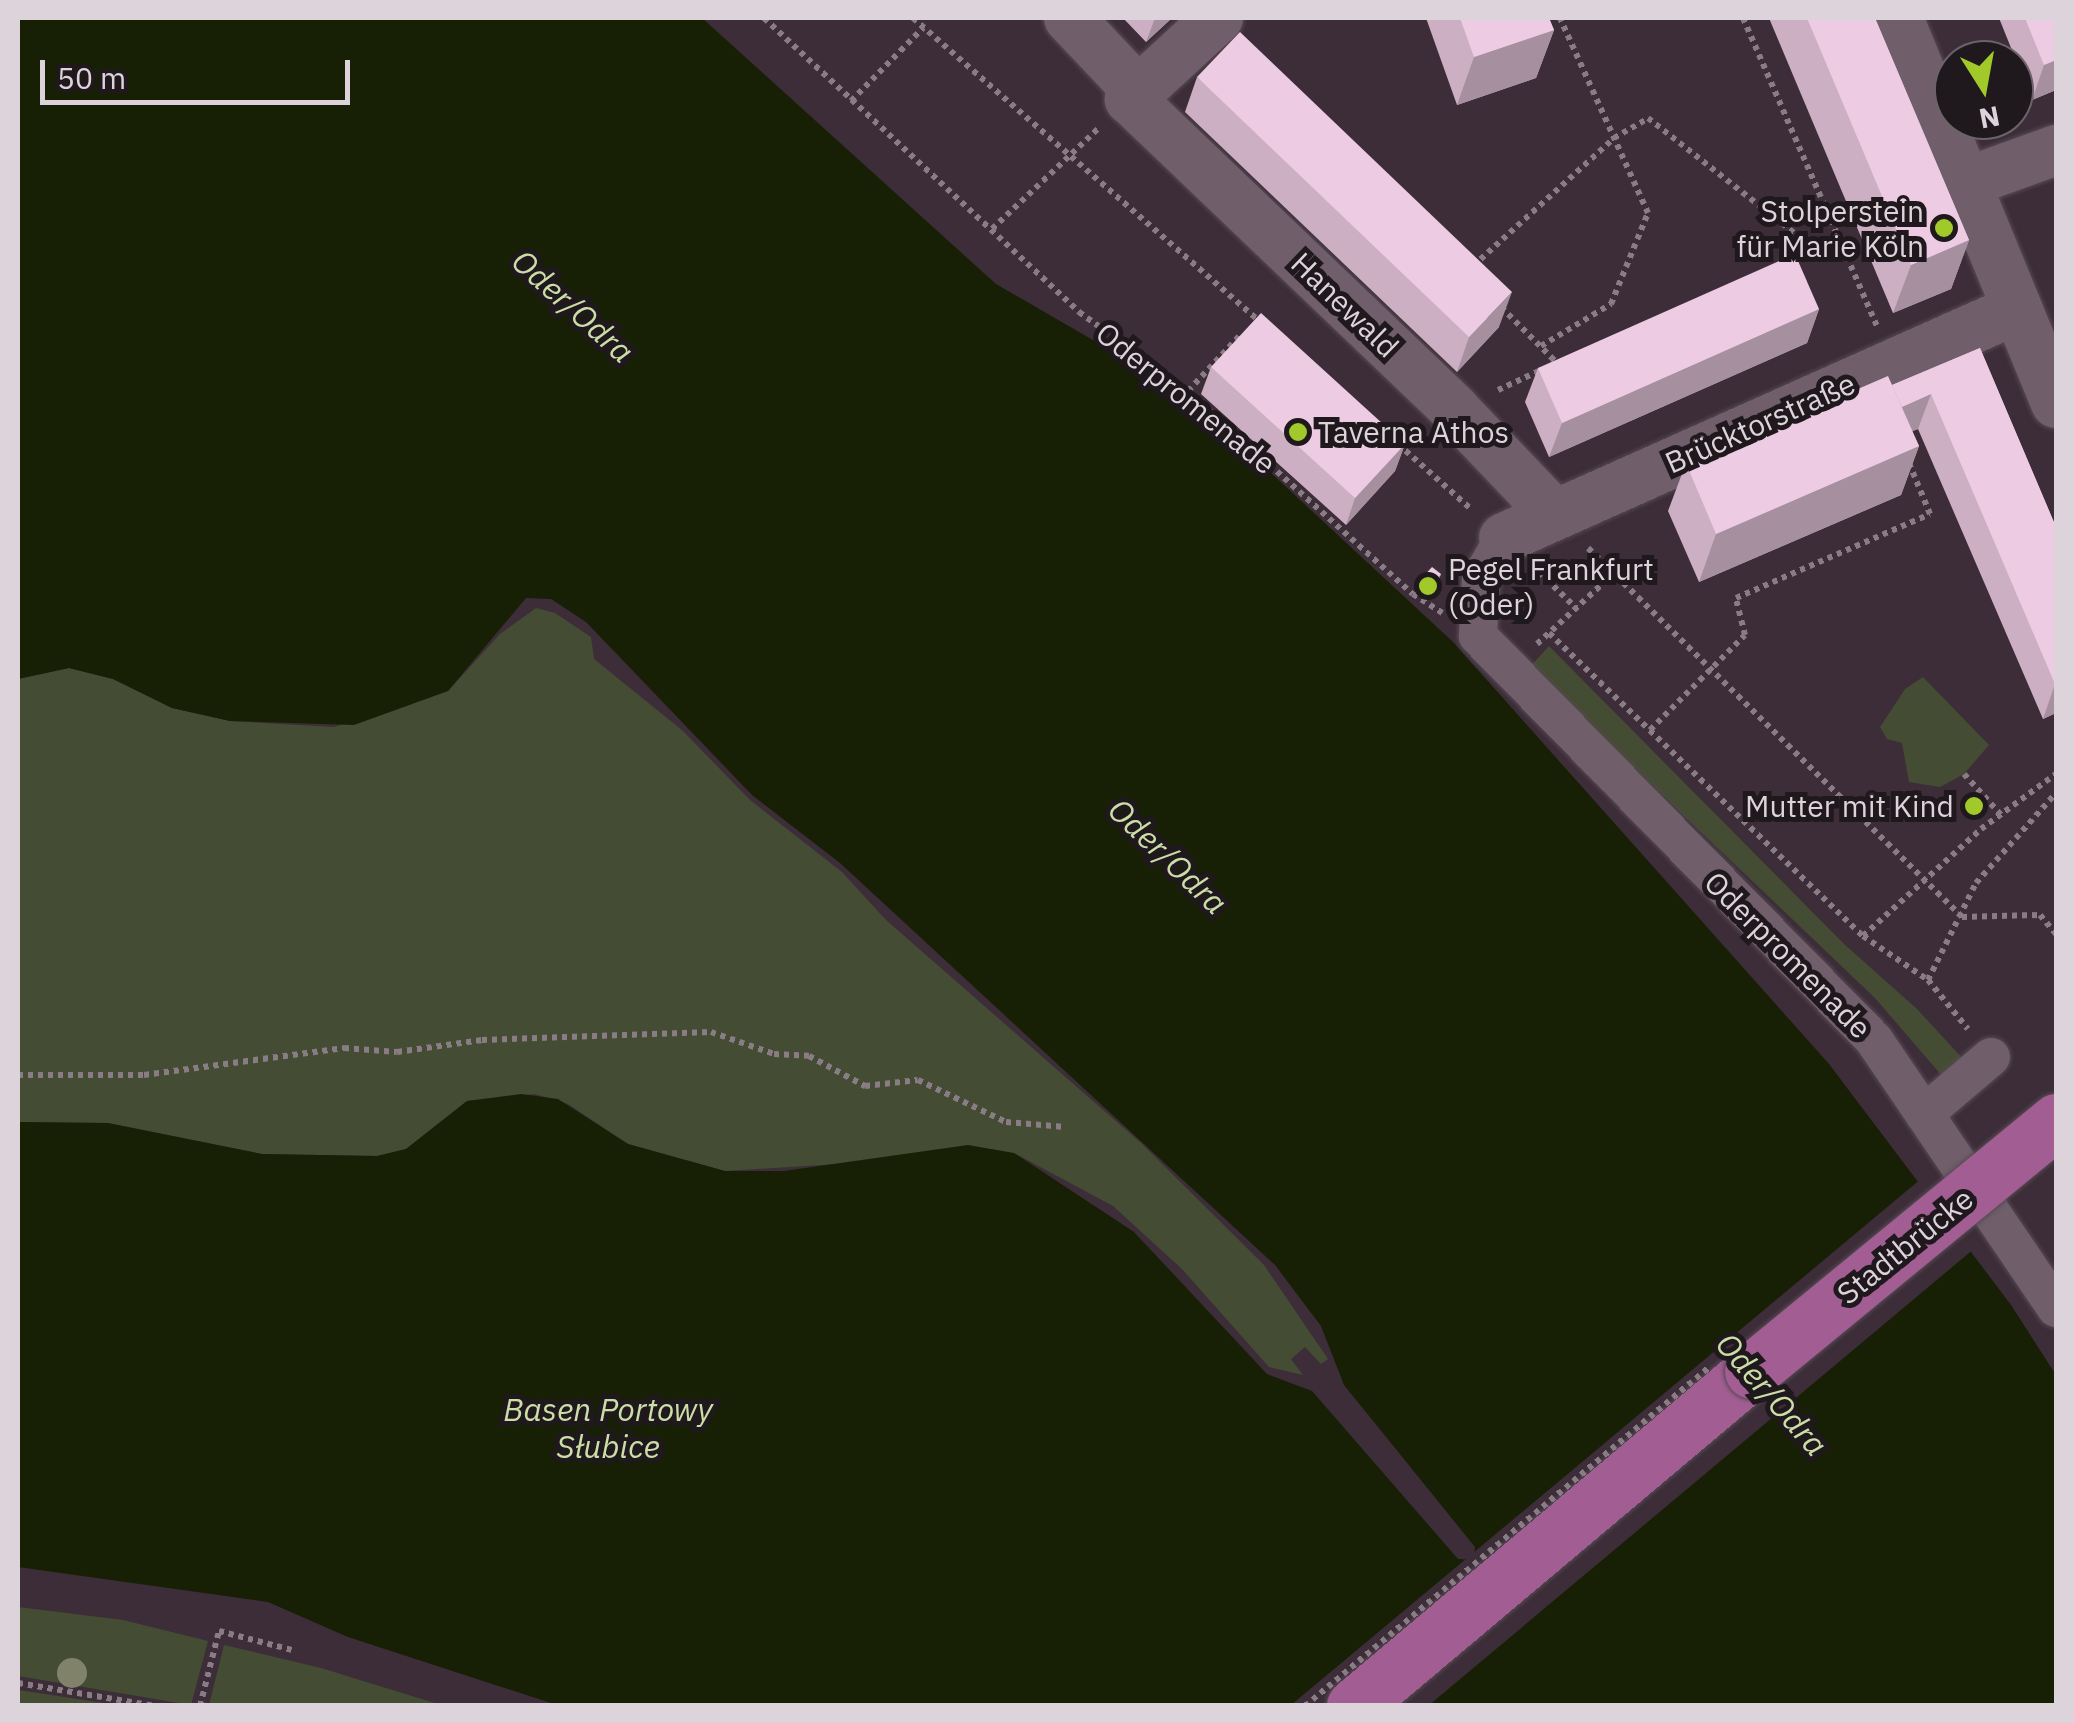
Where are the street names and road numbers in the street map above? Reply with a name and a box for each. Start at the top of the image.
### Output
street label: Hanewald [1284,245,1406,365]
street label: Oderpromenade [1089,315,1283,481]
street label: Brücktorstraße [1660,365,1860,481]
street label: Oderpromenade [1697,864,1879,1046]
street label: Stadtbrücke [1830,1180,1980,1312]

